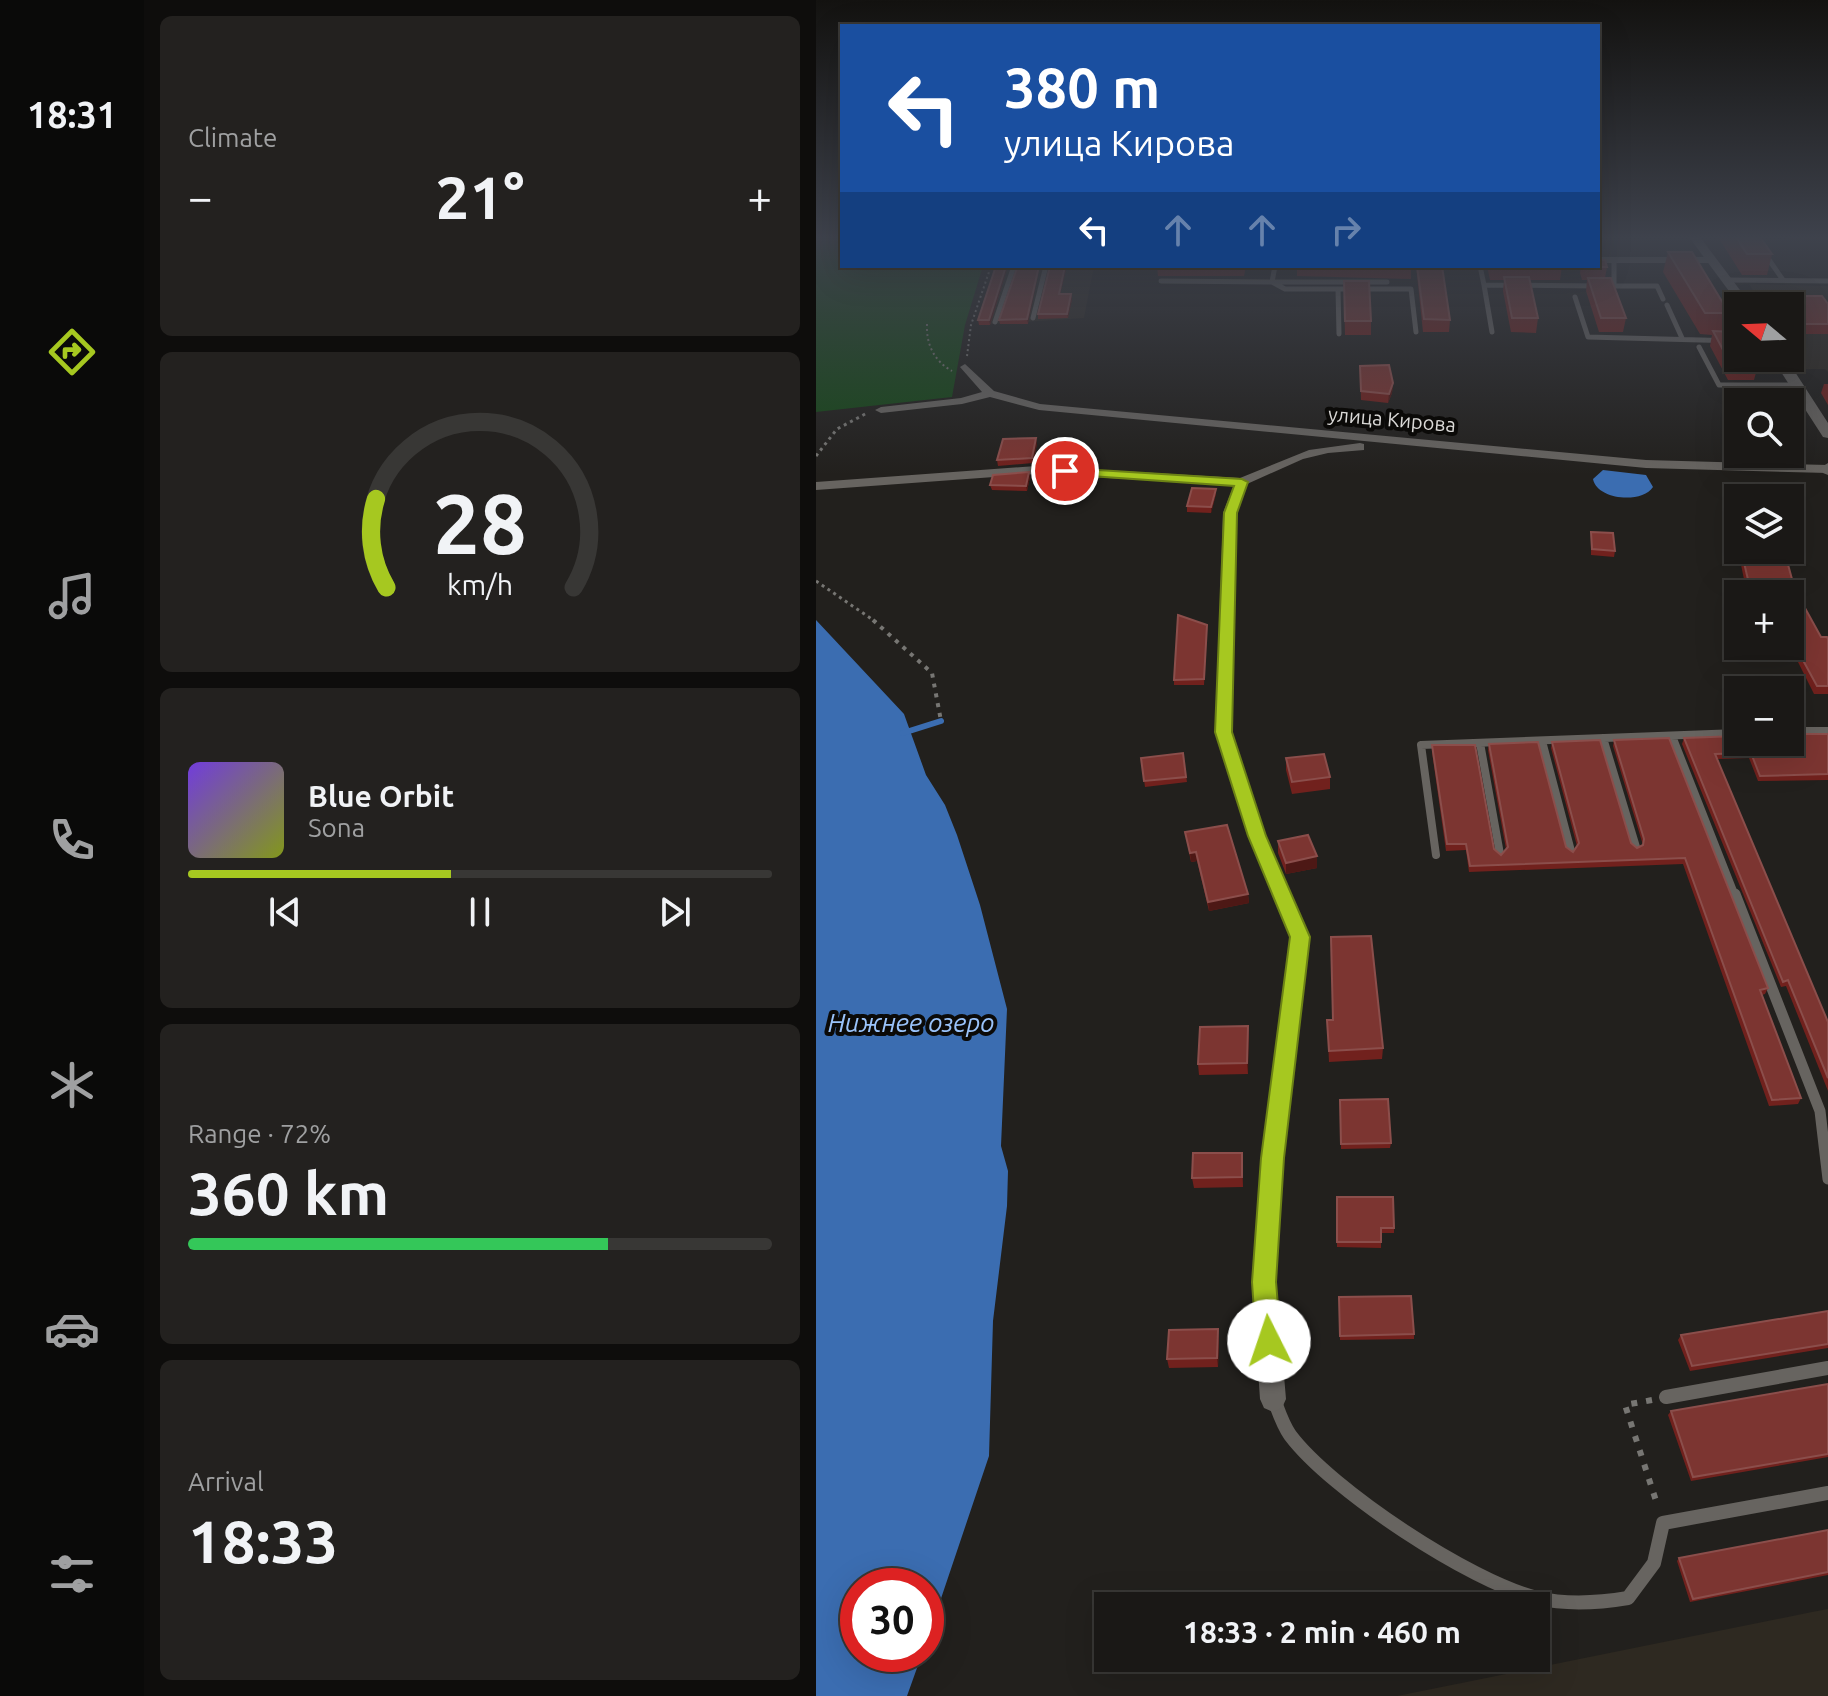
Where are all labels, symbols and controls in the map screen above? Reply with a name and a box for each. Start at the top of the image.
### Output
icon: left [872,56,976,160]
text: 380 m [1004,56,1160,119]
text: 18:31 [27,94,117,135]
text: улица Кирова [1004,122,1235,163]
text: Climate [188,123,277,152]
text: 21° [436,163,524,230]
text: − [188,172,213,221]
text: + [747,172,772,221]
icon: left [1072,208,1116,252]
icon: ahead [1156,208,1200,252]
icon: ahead [1240,208,1284,252]
icon: right [1324,208,1368,252]
north arrow [1724,292,1804,372]
map controls [1724,292,1804,756]
icon: directions [44,324,100,380]
button: search [1724,388,1804,468]
street label: улица Кирова [1327,402,1457,436]
pin [1031,437,1099,505]
icon: arrive [1043,449,1087,493]
text: 28 [433,476,527,570]
button: layers [1724,484,1804,564]
icon: music [44,568,100,624]
text: km/h [447,568,513,600]
button: + [1724,580,1804,660]
button: − [1724,676,1804,756]
text: Blue Orbit [308,779,454,813]
icon: phone [44,812,100,868]
text: Sona [308,813,365,842]
icon: previous [263,890,307,934]
icon: pause [458,890,502,934]
icon: next [653,890,697,934]
water label: Нижнее озеро [828,1008,994,1037]
icon: climate [44,1057,100,1113]
text: Range · 72% [188,1119,331,1148]
text: 360 km [188,1159,389,1226]
position arrow [1227,1299,1311,1383]
icon: car [44,1301,100,1357]
text: Arrival [188,1467,264,1496]
text: 18:33 [188,1507,338,1574]
icon: filters [44,1546,100,1602]
speed limit sign: 30 [840,1568,944,1672]
text: 18:33 · 2 min · 460 m [1183,1615,1461,1649]

